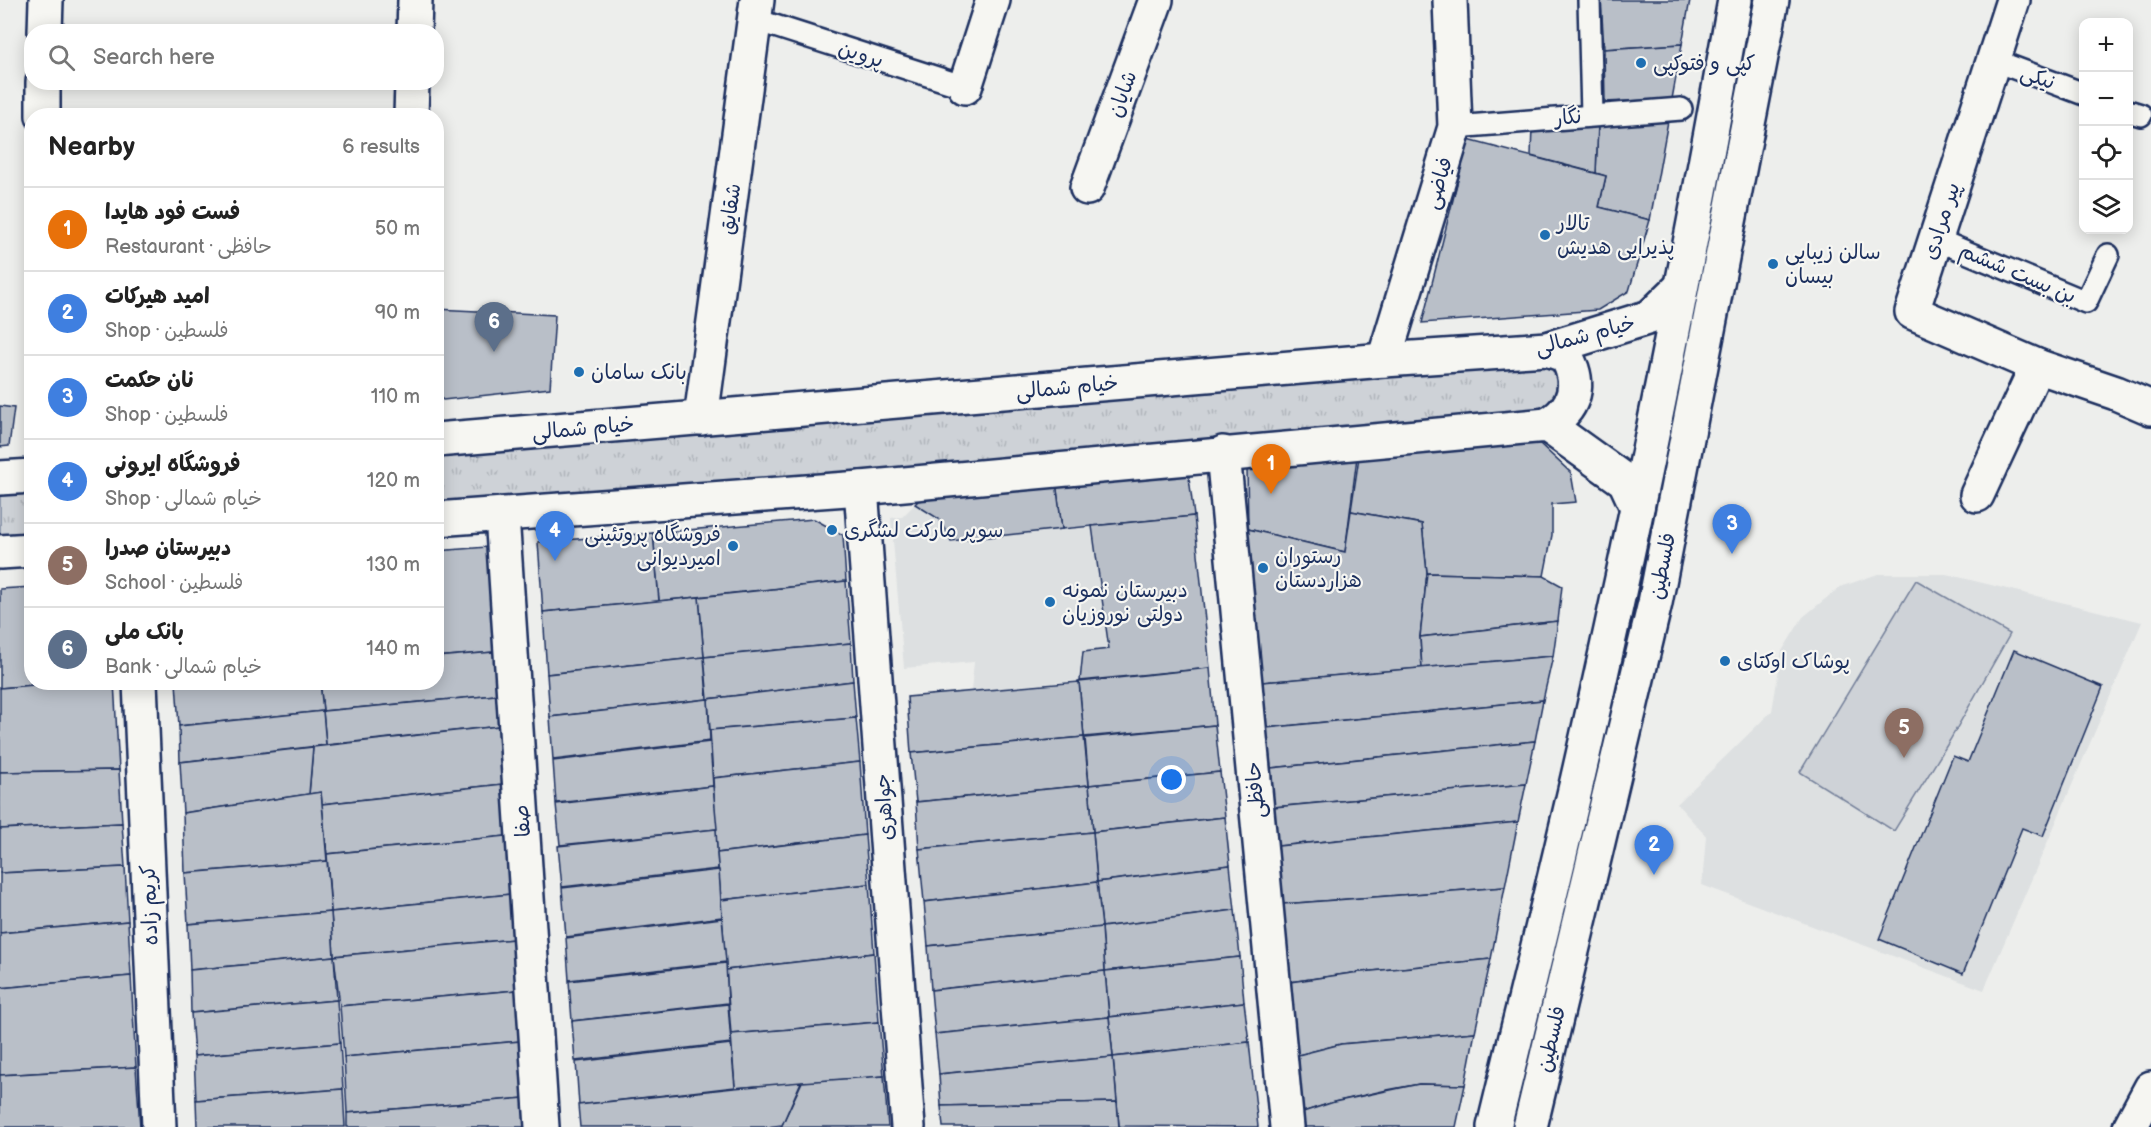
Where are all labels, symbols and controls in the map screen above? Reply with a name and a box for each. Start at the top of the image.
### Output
map controls [2079,18,2133,234]
button: + [2079,18,2133,72]
search box [24,24,444,90]
street label: پروین [835,35,887,73]
icon: search [45,41,78,74]
text: Search here [93,44,215,71]
place label: کپی و فتوکپی [1653,51,1756,77]
marker: کپی و فتوکپی [1634,56,1648,70]
street label: نیکی [2017,60,2058,96]
street label: شایان [1103,68,1142,121]
button: − [2079,72,2133,126]
street label: نگار [1551,104,1583,131]
button: locate [2079,126,2133,180]
text: Nearby [48,132,135,163]
text: 6 results [342,135,420,159]
street label: فیاضی [1419,154,1459,213]
street label: پیر مرادی [1917,179,1966,263]
button: layers [2079,180,2133,234]
street label: شقایق [715,182,746,236]
text: فست فود هایدا [105,199,240,226]
place label: تالار پذیرایی هدیش [1555,211,1675,261]
text: 1 [63,217,72,241]
text: 50 m [375,217,420,241]
marker: تالار پذیرایی هدیش [1538,228,1552,242]
text: Restaurant · حافظی [105,235,272,259]
street label: بن بست ششم [1955,238,2080,312]
place label: سالن زیبایی بیسان [1785,240,1881,289]
marker: سالن زیبایی بیسان [1766,257,1780,271]
text: امید هیرکات [105,283,210,310]
text: 2 [62,301,73,325]
text: 90 m [375,301,420,325]
pin: 6 [474,302,514,352]
street label: خیام شمالی [1532,310,1639,364]
text: Shop · فلسطین [105,319,228,343]
place label: بانک سامان [591,360,687,385]
marker: بانک سامان [572,365,586,379]
text: نان حکمت [105,367,194,394]
street label: خیام شمالی [1015,371,1120,407]
text: 3 [62,385,73,409]
text: 110 m [371,385,420,409]
text: Shop · فلسطین [105,403,228,427]
street label: خیام شمالی [531,412,636,448]
pin: 1 [1252,444,1290,494]
text: فروشگاه ایرونی [105,451,241,478]
text: 4 [62,469,73,493]
text: 120 m [367,469,420,493]
text: Shop · خیام شمالی [105,487,262,511]
pin: 3 [1712,504,1752,554]
pin: 4 [536,512,574,561]
place label: سوپر مارکت لشگری [844,518,1003,543]
place label: فروشگاه پروتئینی امیردیوانی [584,522,721,572]
marker: سوپر مارکت لشگری [825,523,839,537]
street label: فلسطین [1644,531,1681,602]
text: دبیرستان صدرا [105,535,231,562]
marker: فروشگاه پروتئینی امیردیوانی [726,539,740,553]
place label: رستوران هزاردستان [1275,544,1362,593]
text: 5 [62,553,73,577]
text: 130 m [366,553,420,577]
marker: رستوران هزاردستان [1256,561,1270,575]
text: School · فلسطین [105,571,243,595]
place label: دبیرستان نمونه دولتی نوروزیان [1062,578,1188,628]
marker: دبیرستان نمونه دولتی نوروزیان [1043,595,1057,609]
text: بانک ملی [105,619,184,646]
text: 6 [61,637,74,661]
text: 140 m [366,637,420,661]
place label: پوشاک اوکتای [1737,649,1850,674]
marker: پوشاک اوکتای [1718,654,1732,668]
text: Bank · خیام شمالی [105,655,262,679]
pin: 5 [1884,708,1924,758]
street label: حافظی [1241,760,1271,819]
your location [1157,765,1186,794]
street label: جواهری [870,773,900,841]
street label: صفا [509,804,536,838]
pin: 2 [1634,826,1674,875]
street label: کریم زاده [136,864,166,946]
street label: فلسطین [1532,1003,1571,1075]

